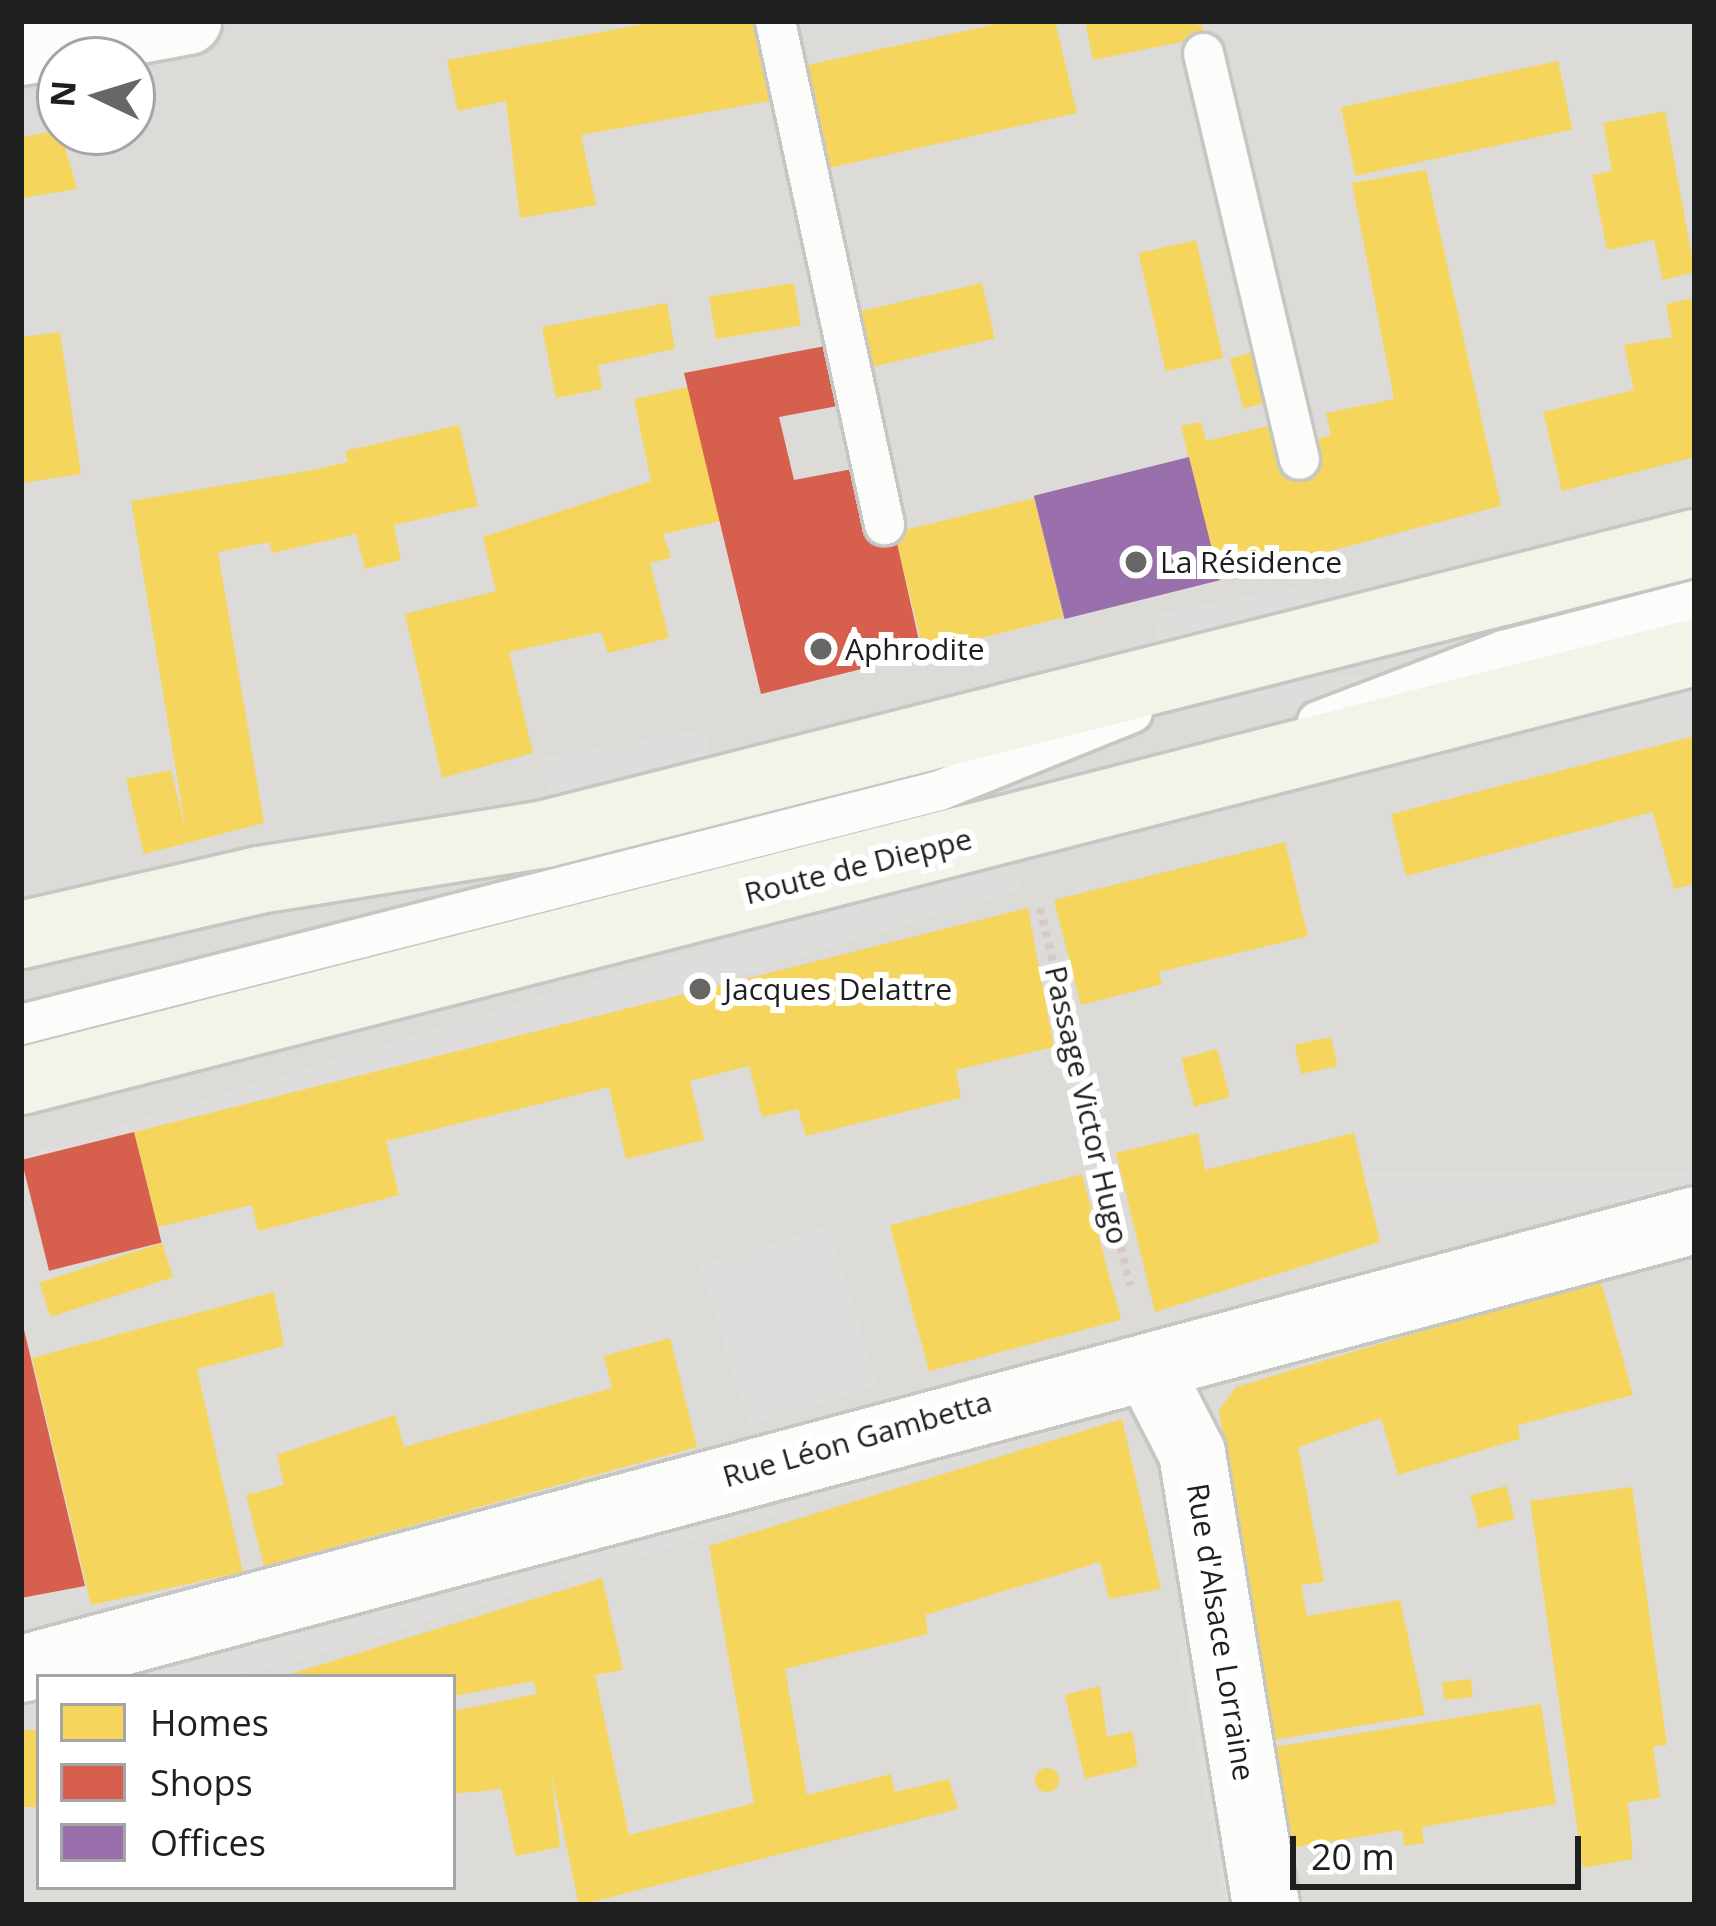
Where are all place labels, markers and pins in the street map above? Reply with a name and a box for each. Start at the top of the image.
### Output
place label: La Résidence [1160,544,1342,580]
marker: La Résidence [1123,549,1149,575]
place label: Aphrodite [845,631,984,667]
marker: Aphrodite [808,636,834,662]
place label: Jacques Delattre [724,971,952,1007]
marker: Jacques Delattre [687,976,713,1002]

